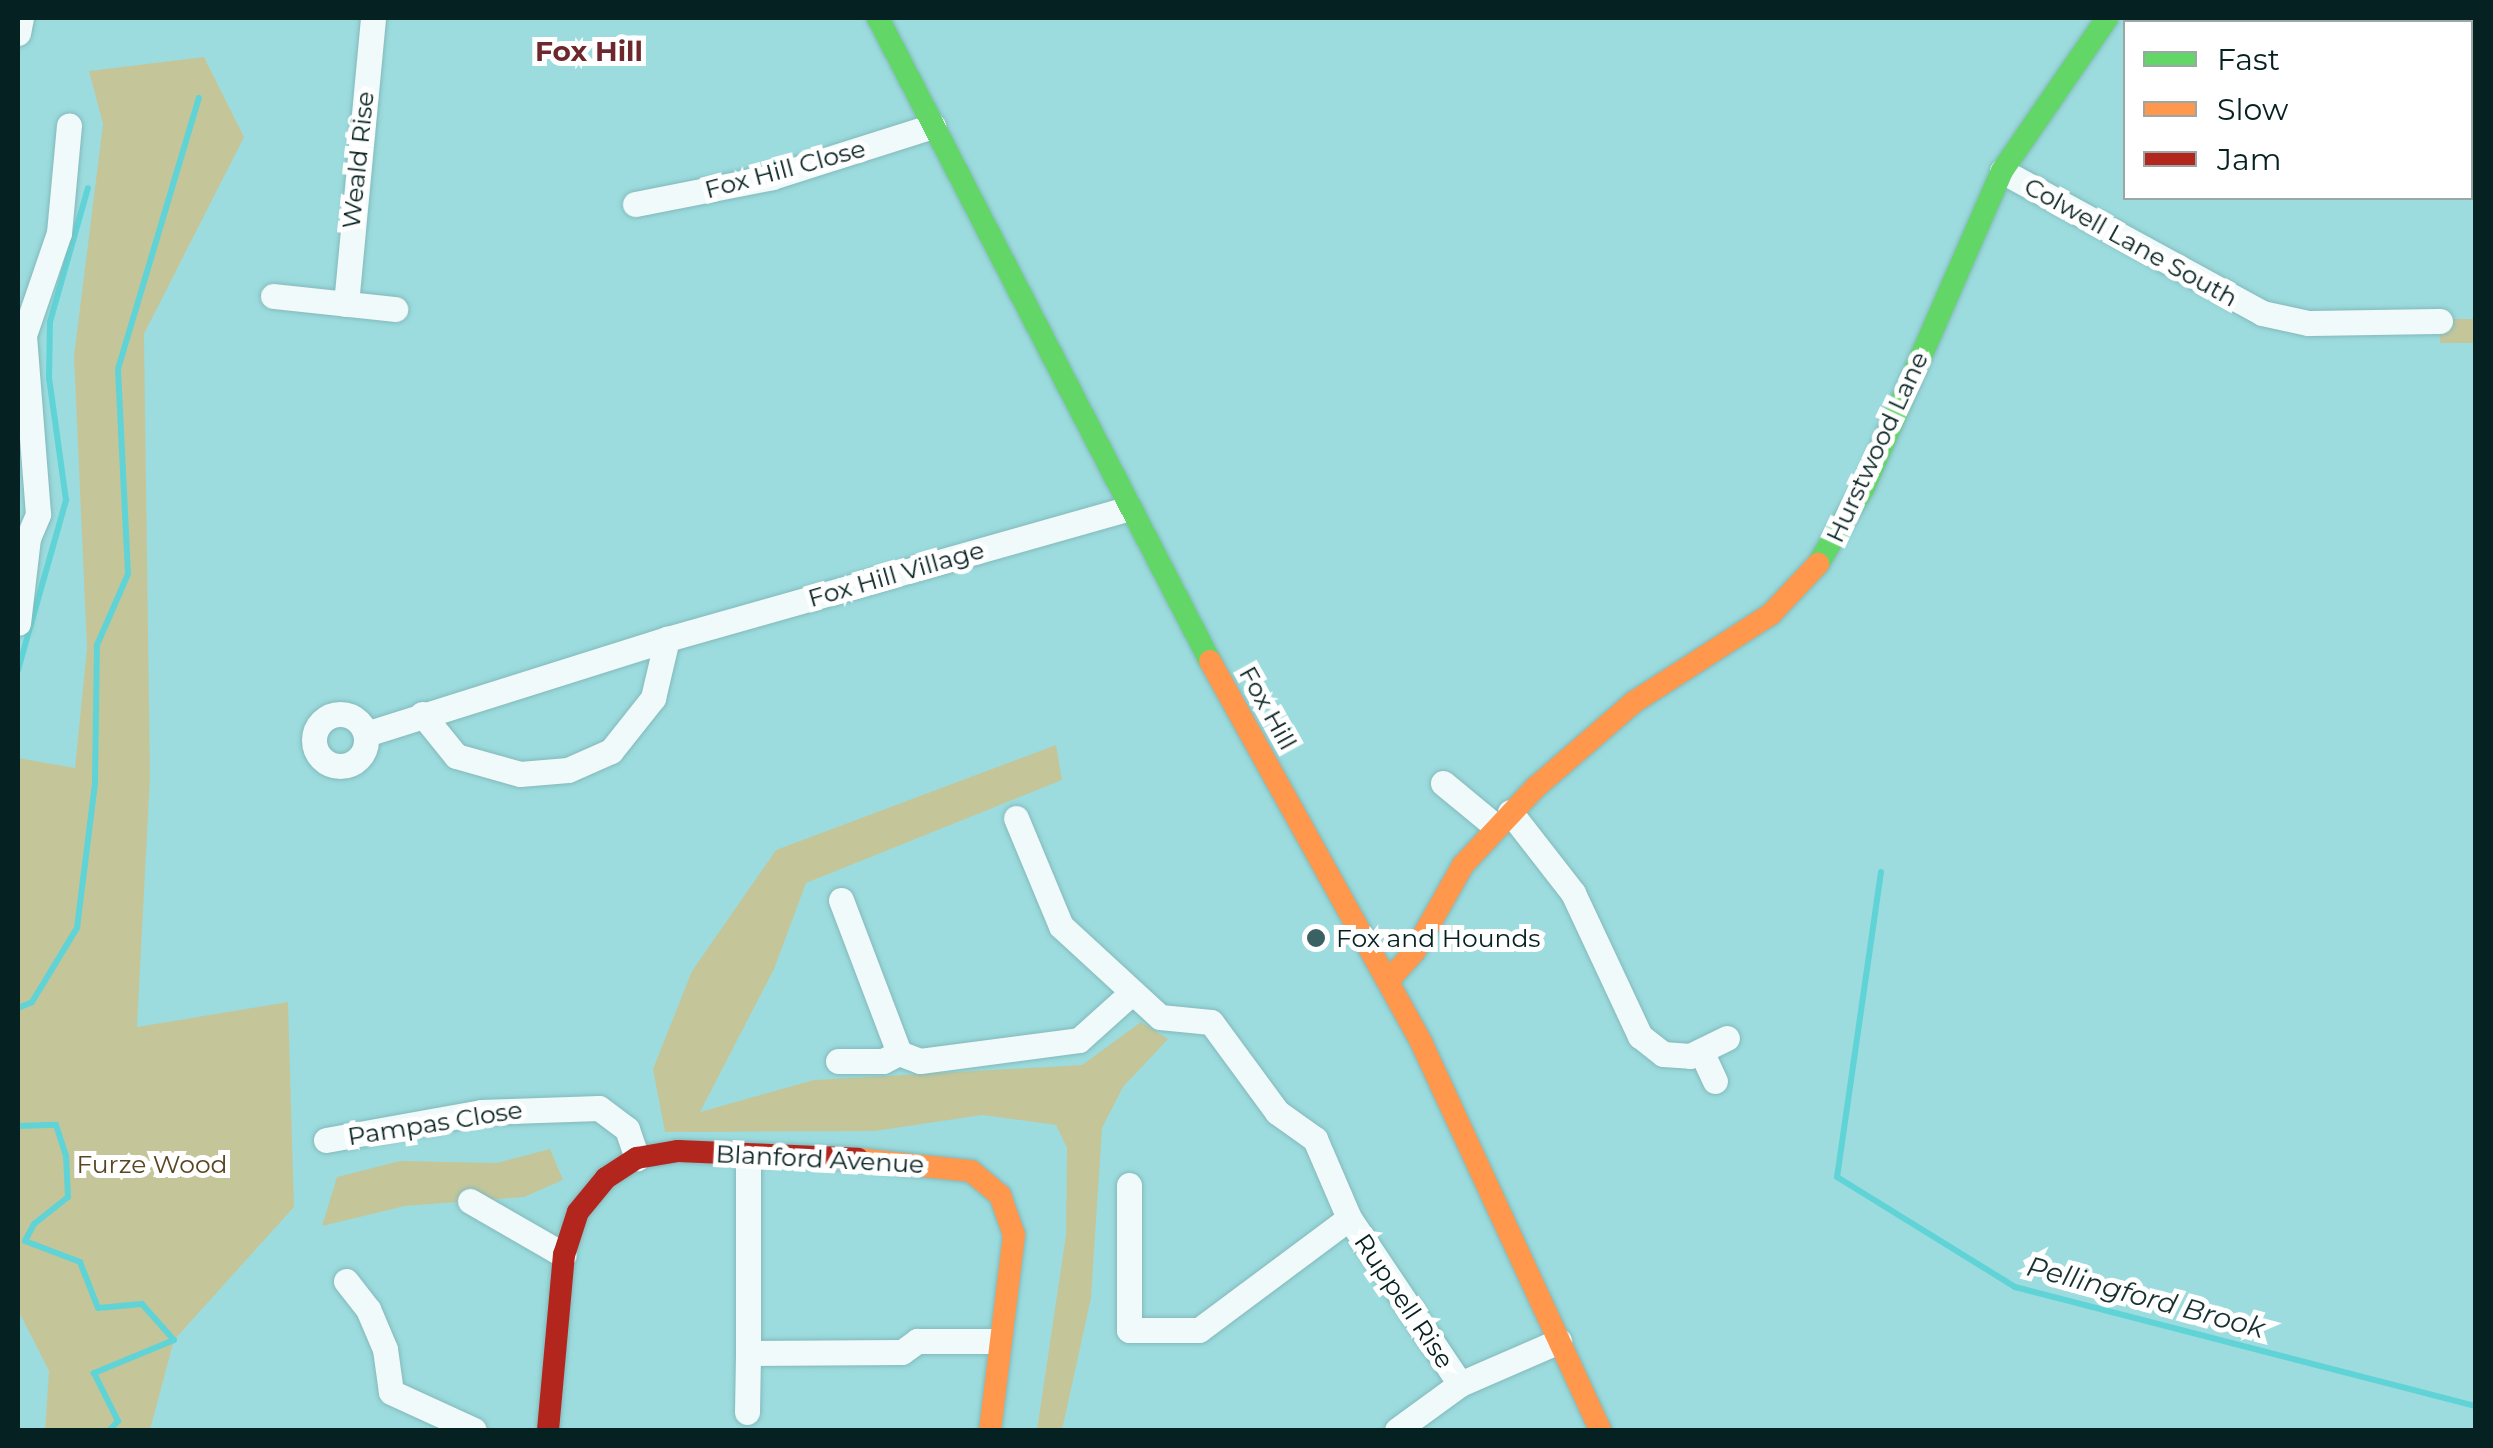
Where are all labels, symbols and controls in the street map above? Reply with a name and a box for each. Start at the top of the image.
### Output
legend [2123,20,2473,200]
district label: Fox Hill [535,34,643,68]
text: Fast [2217,41,2280,78]
street label: Weald Rise [336,90,380,230]
text: Slow [2217,91,2288,128]
street label: Fox Hill Close [701,133,869,205]
text: Jam [2217,141,2282,178]
street label: Colwell Lane South [2019,171,2243,313]
street label: Hurstwood Lane [1820,347,1934,547]
street label: Fox Hill Village [805,535,987,613]
street label: Fox Hill [1233,661,1303,755]
place label: Fox and Hounds [1336,923,1541,953]
marker: Fox and Hounds [1305,927,1327,949]
street label: Pampas Close [345,1094,525,1152]
street label: Blanford Avenue [715,1139,925,1179]
park label: Furze Wood [76,1149,228,1179]
street label: Ruppell Rise [1348,1228,1460,1374]
water label: Pellingford Brook [2023,1249,2269,1345]

